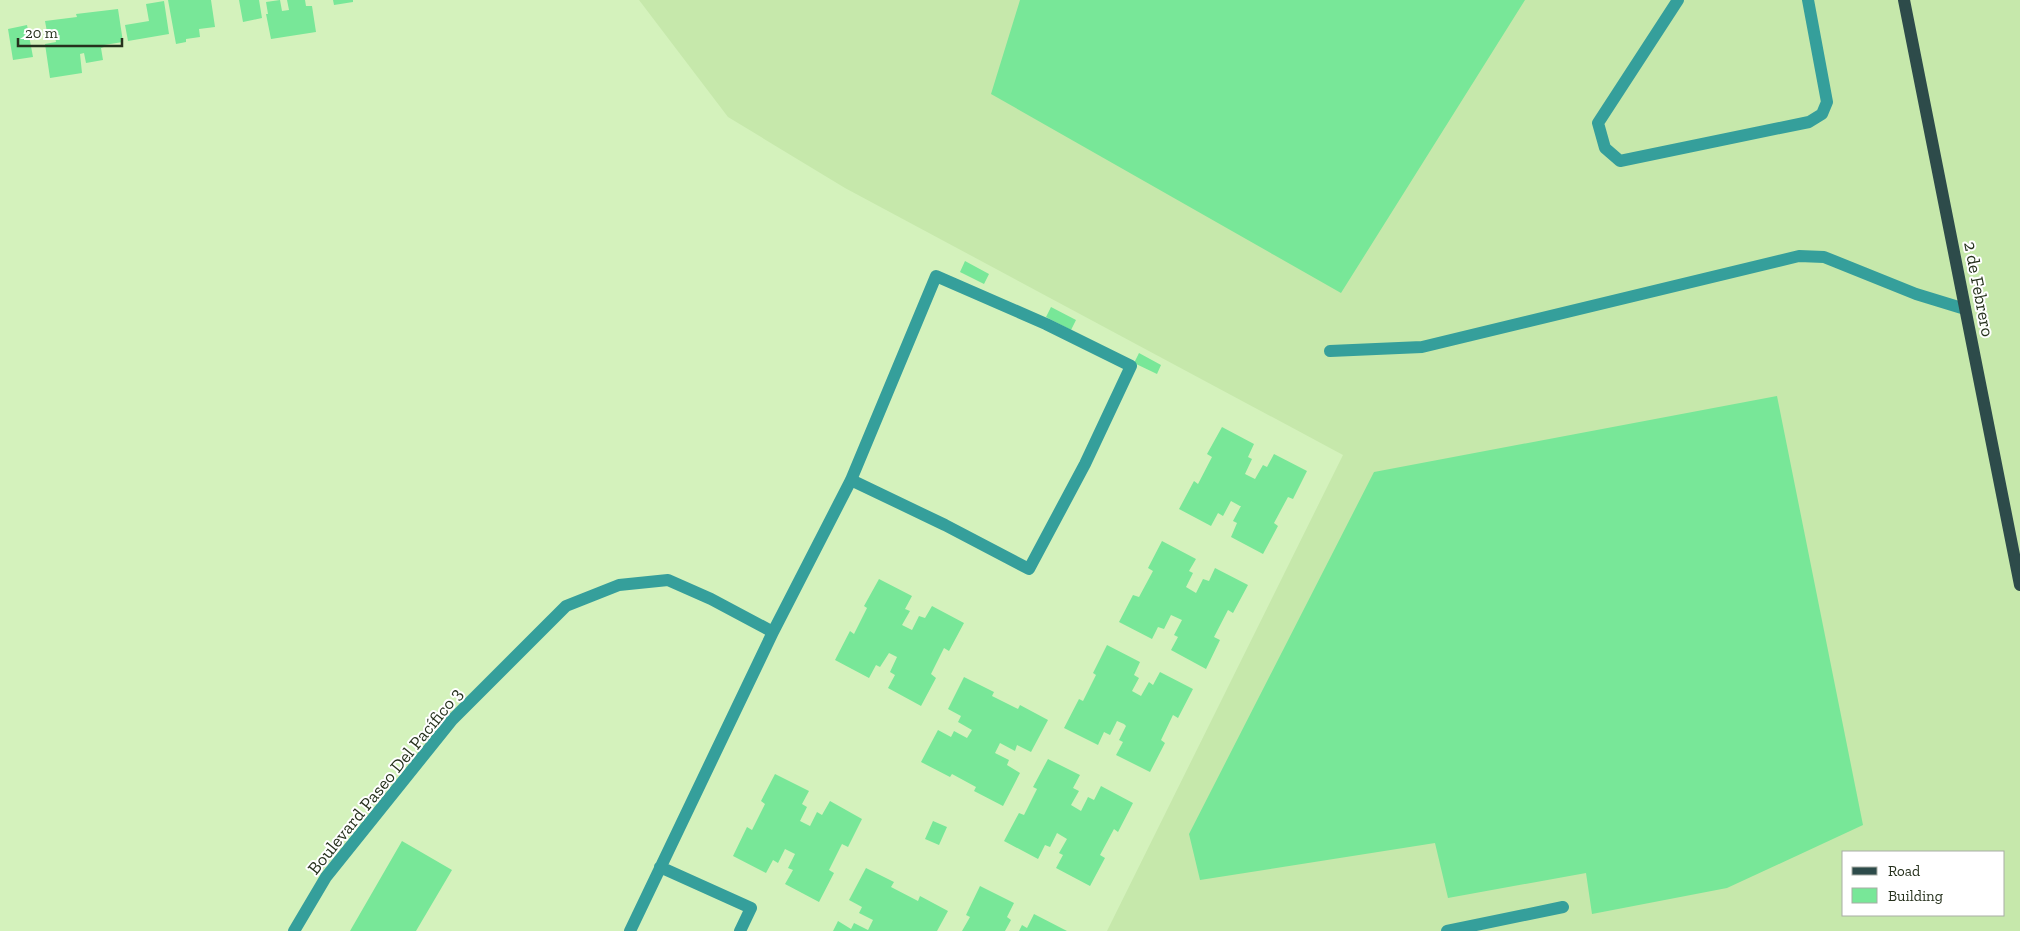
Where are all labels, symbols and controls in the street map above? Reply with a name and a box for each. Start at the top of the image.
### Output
scale bar [18,15,121,47]
text: 20 m [25,24,58,42]
street label: 2 de Febrero [1959,240,1999,338]
street label: Boulevard Paseo Del Pacífico 3 [303,683,467,879]
legend [1842,851,2005,916]
text: Road [1888,862,1921,880]
text: Building [1888,887,1943,905]

